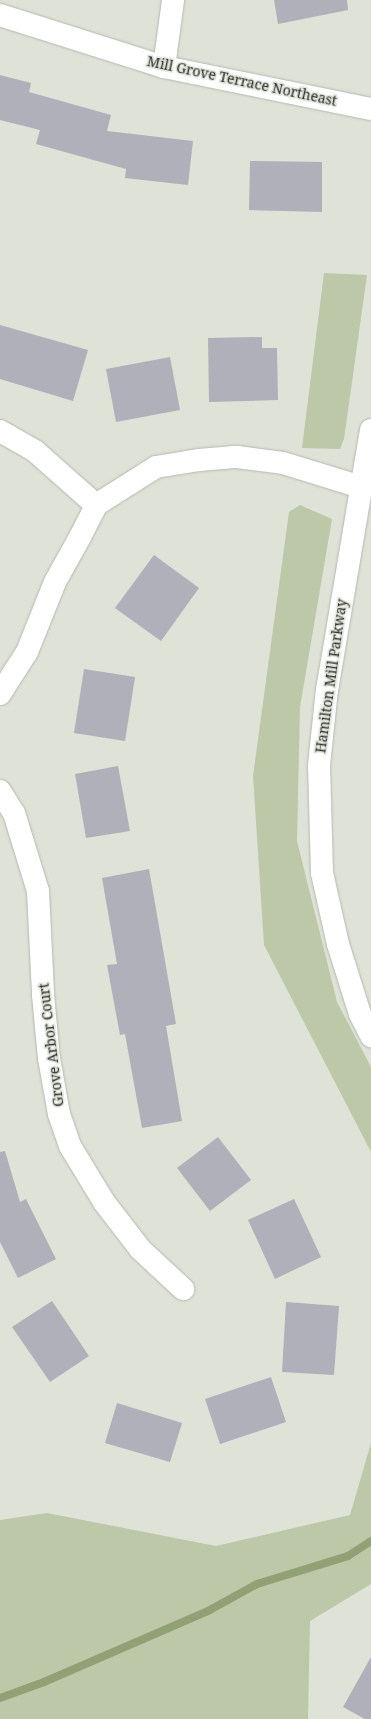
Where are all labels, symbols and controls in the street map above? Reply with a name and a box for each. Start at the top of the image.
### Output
street label: Mill Grove Terrace Northeast [145,53,339,109]
street label: Hamilton Mill Parkway [312,598,350,754]
street label: Grove Arbor Court [35,982,67,1108]

